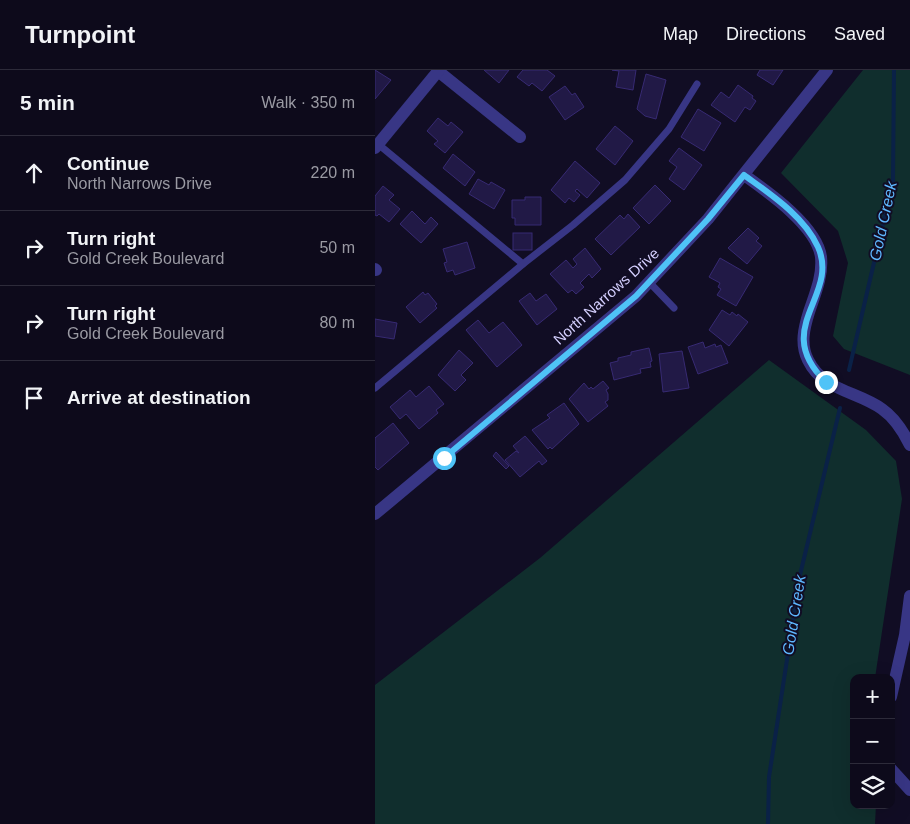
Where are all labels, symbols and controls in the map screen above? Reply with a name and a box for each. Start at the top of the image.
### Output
text: Turnpoint [25,21,135,48]
text: Map [663,24,698,44]
text: Directions [726,24,806,44]
text: Saved [834,24,885,44]
text: 5 min [20,91,75,114]
text: Walk · 350 m [261,94,355,111]
text: Continue [67,153,149,174]
icon: ahead [20,159,48,187]
text: 220 m [311,164,355,181]
text: North Narrows Drive [67,175,212,192]
water label: Gold Creek [866,179,900,262]
text: Turn right [67,228,155,249]
icon: right [20,234,48,262]
text: 50 m [319,239,355,256]
street label: North Narrows Drive [550,244,662,348]
text: Gold Creek Boulevard [67,250,224,267]
text: Turn right [67,303,155,324]
icon: right [20,309,48,337]
text: 80 m [319,314,355,331]
text: Gold Creek Boulevard [67,325,224,342]
route end [815,371,838,394]
icon: arrive [20,384,48,412]
text: Arrive at destination [67,387,251,408]
route start [433,447,456,470]
water label: Gold Creek [779,573,809,656]
map controls [850,674,895,809]
button: + [850,674,895,719]
button: − [850,719,895,764]
button: layers [850,764,895,809]

